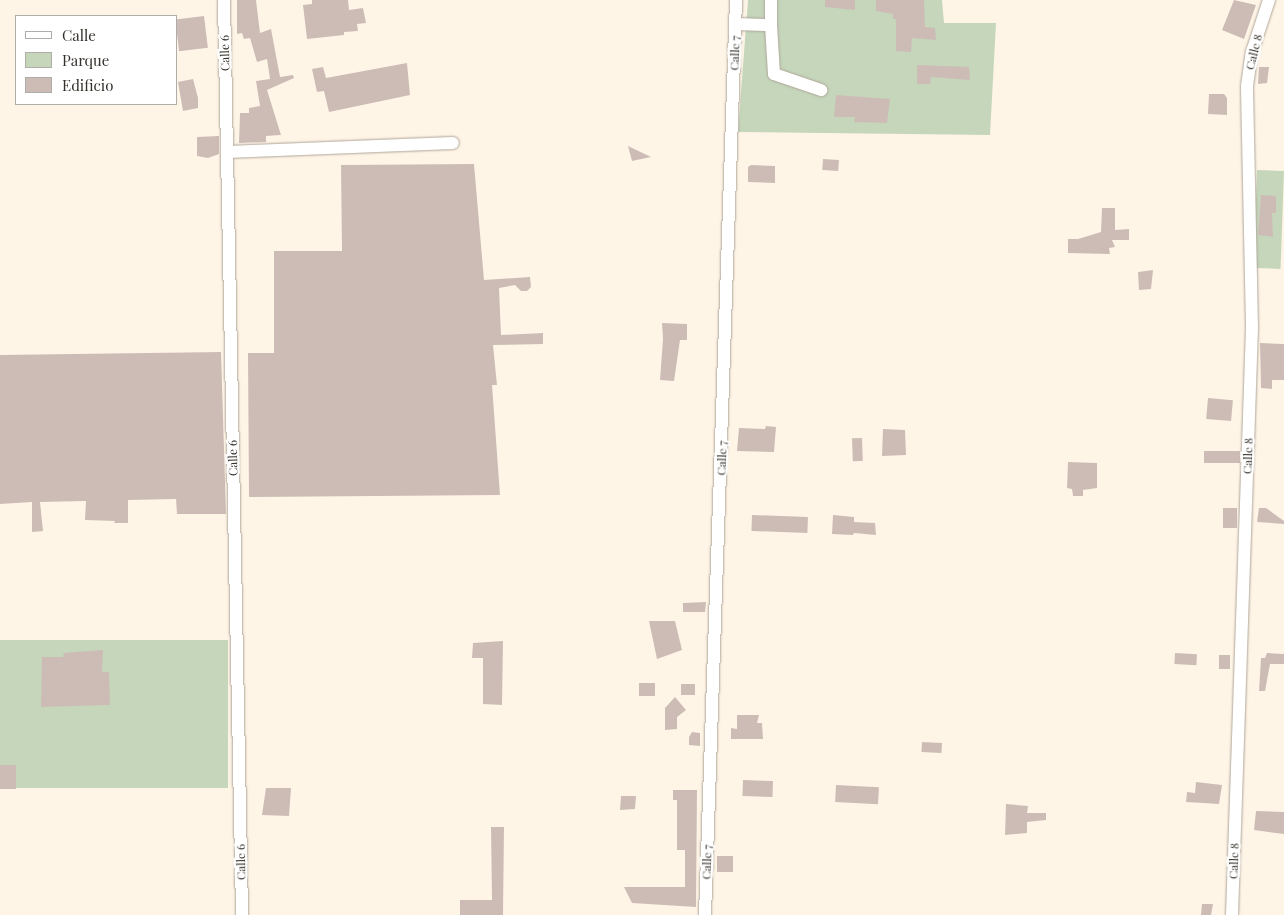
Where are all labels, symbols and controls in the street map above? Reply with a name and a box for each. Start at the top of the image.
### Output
legend [15,15,178,105]
text: Calle [62,25,96,45]
street label: Calle 8 [1243,33,1265,71]
street label: Calle 6 [217,35,233,71]
street label: Calle 7 [727,35,743,71]
text: Parque [62,50,109,70]
text: Edificio [62,75,113,95]
street label: Calle 8 [1240,438,1256,474]
street label: Calle 6 [225,440,241,476]
street label: Calle 7 [714,440,730,476]
street label: Calle 8 [1226,843,1242,879]
street label: Calle 6 [233,844,249,880]
street label: Calle 7 [699,844,715,880]

